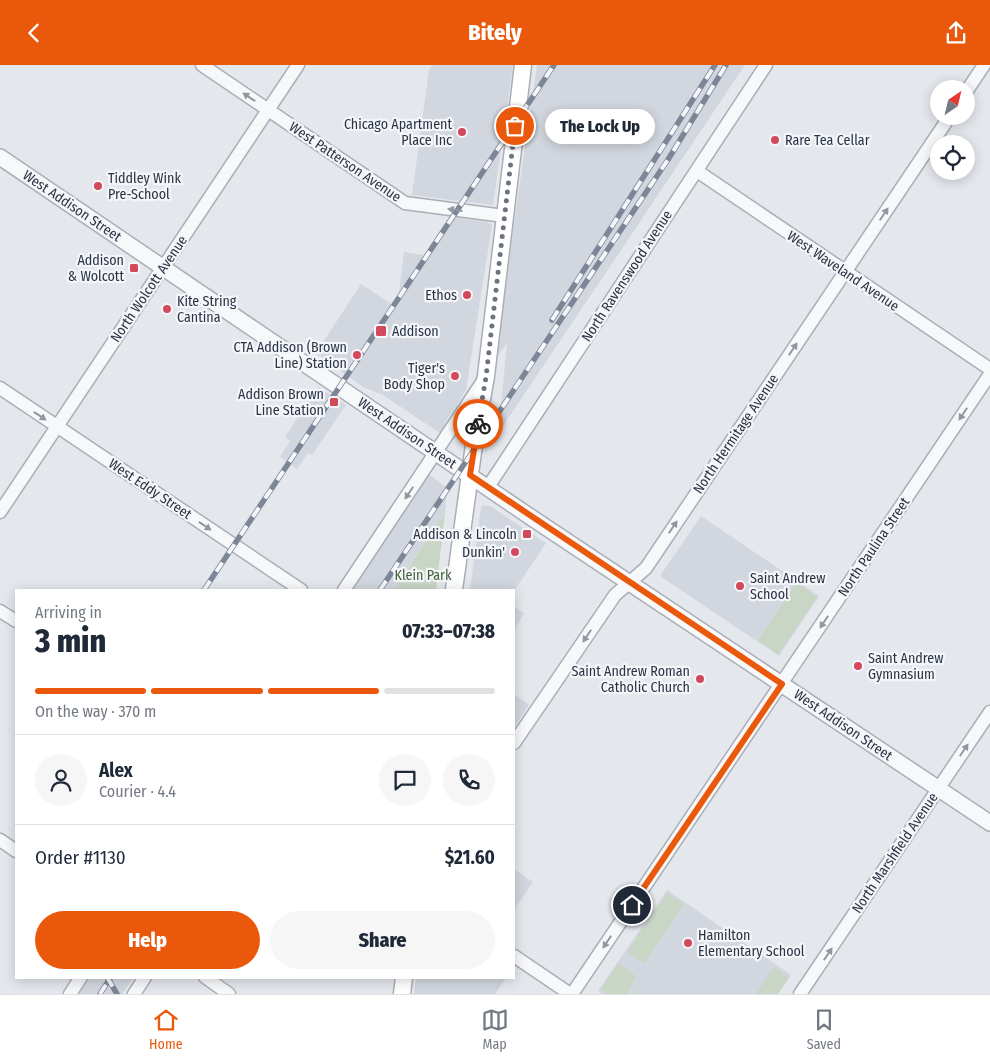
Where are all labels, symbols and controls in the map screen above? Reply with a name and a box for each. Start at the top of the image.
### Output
icon: back [20,19,48,47]
text: Bitely [468,19,522,46]
icon: share [942,19,970,47]
north arrow [930,80,975,125]
map controls [930,80,975,180]
one-way arrow [242,92,256,101]
pin [494,105,536,147]
callout: The Lock Up [545,109,655,143]
icon: bag [501,112,529,140]
place label: Chicago Apartment Place Inc [344,116,452,149]
text: The Lock Up [560,117,640,136]
street label: West Patterson Avenue [286,118,404,206]
marker: Chicago Apartment Place Inc [456,126,468,138]
place label: Rare Tea Cellar [785,132,870,149]
marker: Rare Tea Cellar [769,134,781,146]
button: locate [930,135,975,180]
street label: West Addison Street [19,167,125,246]
place label: Tiddley Wink Pre-School [108,170,181,203]
marker: Tiddley Wink Pre-School [92,180,104,192]
one-way arrow [447,206,463,214]
street label: North Ravenswood Avenue [578,207,676,345]
one-way arrow [879,207,889,221]
street label: West Waveland Avenue [784,227,902,315]
street label: North Wolcott Avenue [107,232,191,346]
place label: Addison & Wolcott [68,252,124,285]
marker: Addison & Wolcott [128,262,140,274]
place label: Ethos [425,287,457,304]
marker: Ethos [461,289,473,301]
place label: Kite String Cantina [177,293,237,326]
marker: Kite String Cantina [161,303,173,315]
place label: Addison [392,323,439,340]
marker: Addison [374,324,388,338]
place label: CTA Addison (Brown Line) Station [233,339,347,372]
one-way arrow [788,342,798,356]
marker: CTA Addison (Brown Line) Station [351,349,363,361]
place label: Tiger's Body Shop [384,360,445,393]
marker: Tiger's Body Shop [449,370,461,382]
street label: North Hermitage Avenue [690,371,782,497]
place label: Addison Brown Line Station [238,386,324,419]
street label: West Addison Street [354,394,460,473]
marker: Addison Brown Line Station [328,396,340,408]
courier [453,399,503,449]
one-way arrow [958,407,968,421]
icon: bike [464,410,492,438]
one-way arrow [34,411,47,421]
street label: West Eddy Street [105,455,195,523]
one-way arrow [404,486,414,500]
street label: North Paulina Street [835,494,914,600]
one-way arrow [198,521,211,531]
one-way arrow [668,521,678,534]
place label: Addison & Lincoln [413,526,517,543]
marker: Addison & Lincoln [521,528,533,540]
place label: Dunkin' [462,544,505,561]
marker: Dunkin' [509,546,521,558]
park label: Klein Park [394,567,452,584]
place label: Saint Andrew School [750,570,825,603]
marker: Saint Andrew School [734,580,746,592]
text: Arriving in [35,603,102,622]
one-way arrow [819,615,828,628]
text: 07:33–07:38 [402,620,495,643]
text: 3 min [35,622,106,660]
one-way arrow [582,629,592,642]
place label: Saint Andrew Gymnasium [868,650,943,683]
marker: Saint Andrew Gymnasium [852,660,864,672]
place label: Saint Andrew Roman Catholic Church [572,663,690,696]
marker: Saint Andrew Roman Catholic Church [694,673,706,685]
street label: West Addison Street [790,686,896,765]
text: On the way · 370 m [35,702,156,721]
one-way arrow [959,744,969,757]
button: person [35,754,87,806]
button: chat [379,754,431,806]
button: phone [443,754,495,806]
text: Alex [99,759,133,782]
text: Courier · 4.4 [99,782,176,801]
street label: North Marshfield Avenue [848,789,942,916]
text: Order #1130 [35,846,126,869]
text: $21.60 [445,846,495,869]
pin [611,884,653,926]
icon: home [618,891,646,919]
button: Help [35,911,260,969]
button: Share [270,911,495,969]
place label: Hamilton Elementary School [698,927,805,960]
one-way arrow [603,935,612,948]
marker: Hamilton Elementary School [682,937,694,949]
one-way arrow [823,947,833,960]
tab: Home [149,1006,183,1053]
tab: Map [481,1006,509,1053]
tab: Saved [807,1006,841,1053]

